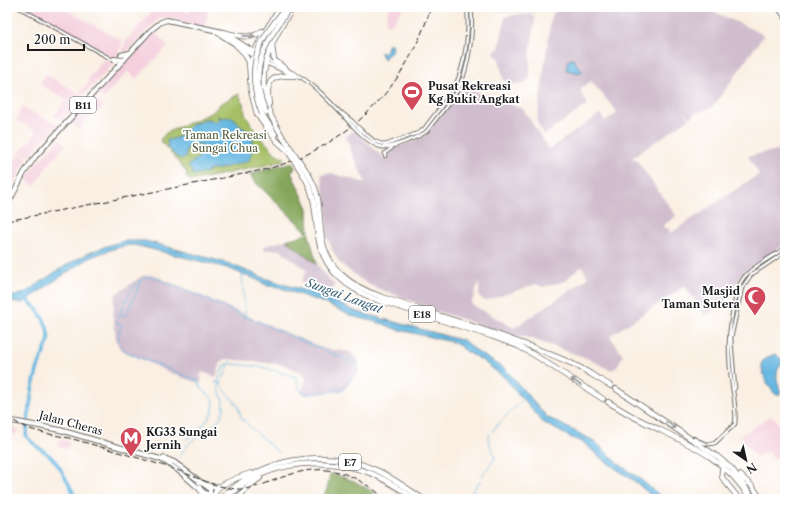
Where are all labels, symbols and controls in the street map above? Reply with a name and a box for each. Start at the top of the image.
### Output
scale bar [28,26,84,52]
text: 200 m [34,32,71,47]
one-way arrow [242,32,255,40]
sports icon: Pusat Rekreasi Kg Bukit Angkat [399,79,425,112]
place label: Pusat Rekreasi Kg Bukit Angkat [428,79,520,106]
road number: B11 [70,97,96,113]
park label: Taman Rekreasi Sungai Chua [183,128,268,155]
water label: Sungai Langat [303,274,385,317]
place label: Masjid Taman Sutera [661,284,741,311]
mosque icon: Masjid Taman Sutera [742,284,768,317]
road number: E18 [409,306,435,322]
one-way arrow [570,377,582,385]
street label: Jalan Cheras [36,407,104,438]
one-way arrow [665,421,676,429]
metro station icon: KG33 Sungai Jernih [118,425,144,458]
place label: KG33 Sungai Jernih [144,425,217,452]
north arrow [726,440,766,480]
road number: E7 [339,454,361,470]
text: N [743,460,759,477]

